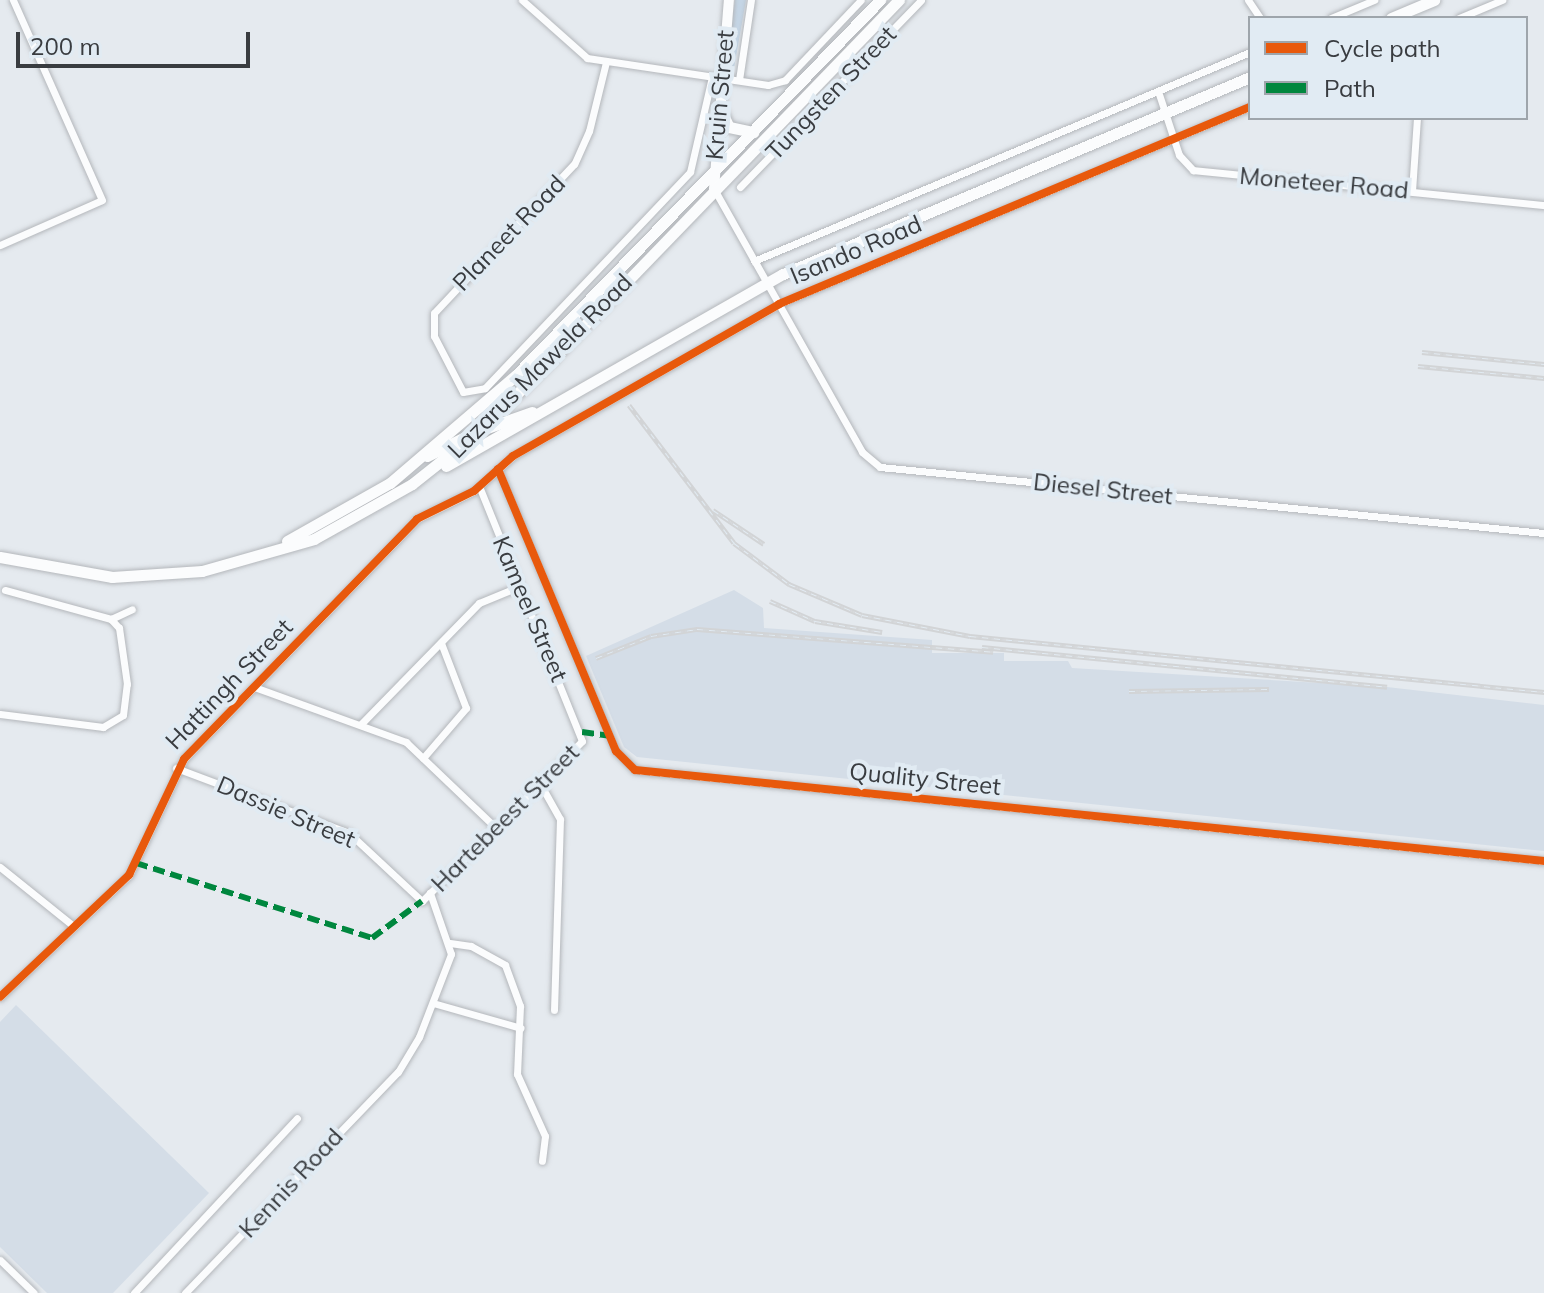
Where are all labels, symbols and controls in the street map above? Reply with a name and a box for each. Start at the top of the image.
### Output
scale bar [20,16,254,66]
legend [1248,16,1528,120]
street label: Tungsten Street [760,20,902,166]
street label: Kruin Street [700,29,740,161]
text: 200 m [30,31,101,61]
text: Cycle path [1324,33,1441,63]
text: Path [1324,73,1376,103]
street label: Moneteer Road [1238,161,1410,205]
street label: Planeet Road [447,169,571,297]
street label: Isando Road [786,209,926,291]
street label: Lazarus Mawela Road [442,268,638,464]
street label: Diesel Street [1032,467,1174,511]
street label: Kameel Street [486,532,574,686]
street label: Hattingh Street [160,613,298,755]
street label: Hartebeest Street [425,738,585,898]
street label: Quality Street [848,757,1002,801]
street label: Dassie Street [212,770,360,854]
street label: Kennis Road [233,1122,349,1244]

